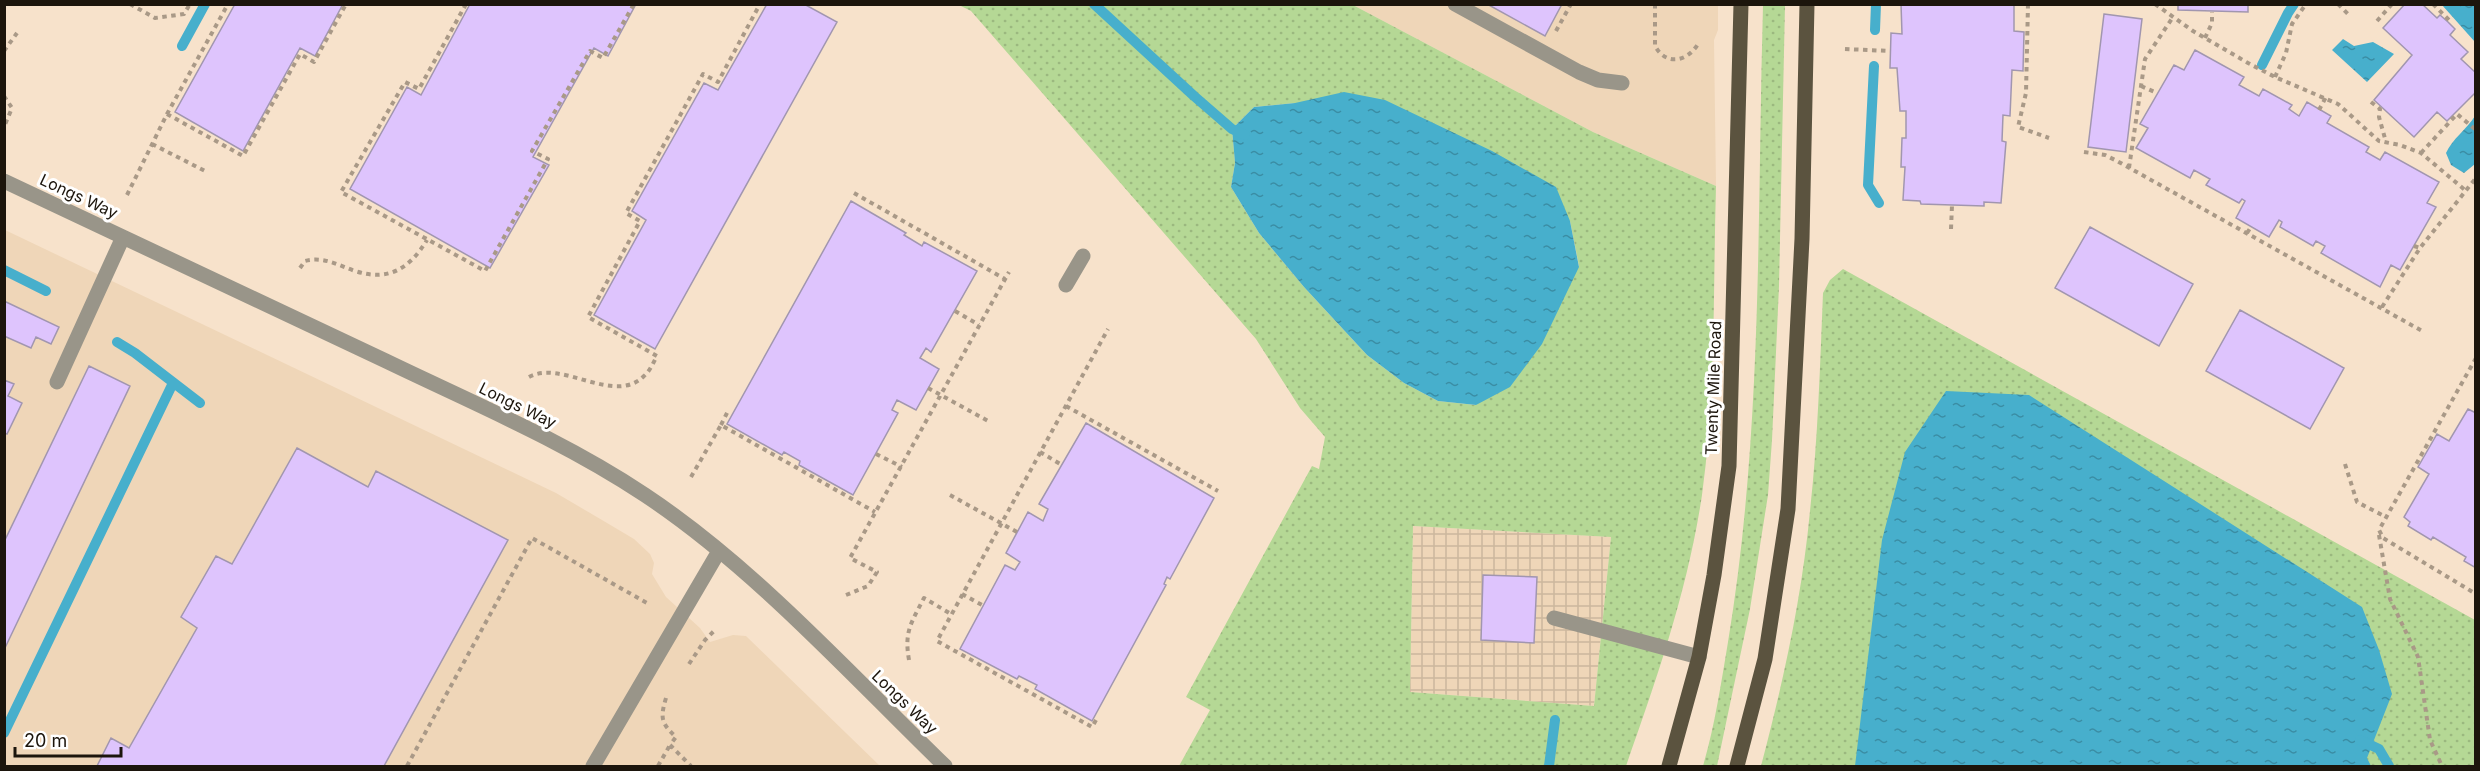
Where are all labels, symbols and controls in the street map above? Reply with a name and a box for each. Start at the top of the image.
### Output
street label: Longs Way [37,169,121,223]
street label: Twenty Mile Road [1701,320,1725,456]
street label: Longs Way [476,378,560,432]
street label: Longs Way [868,666,942,738]
scale bar [15,720,122,758]
text: 20 m [24,730,67,751]

